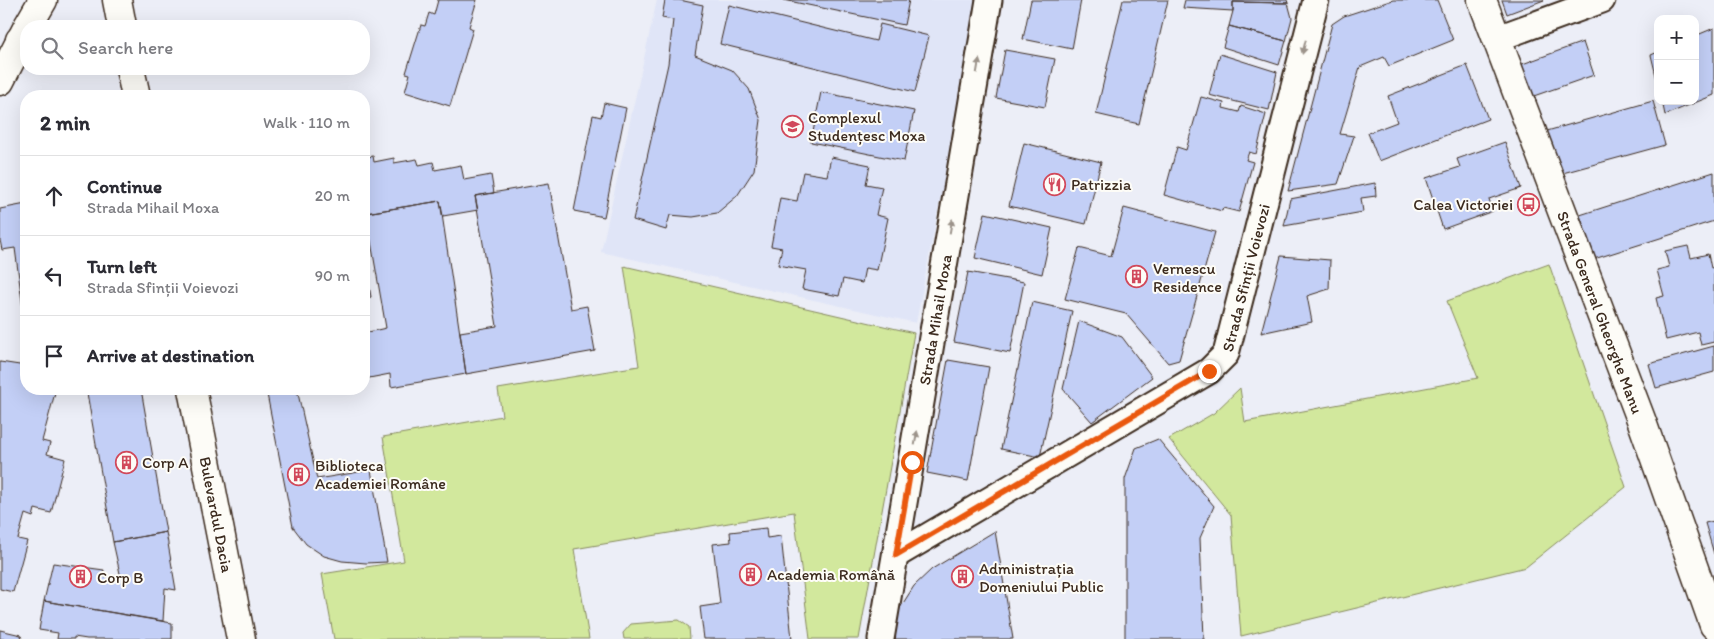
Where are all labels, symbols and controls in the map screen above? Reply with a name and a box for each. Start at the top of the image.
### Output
map controls [1654,15,1699,105]
button: + [1654,15,1699,60]
search box [20,20,370,75]
icon: search [38,34,66,62]
text: Search here [78,36,173,59]
one-way arrow [1300,40,1308,55]
one-way arrow [975,57,983,73]
button: − [1654,60,1699,105]
place label: Complexul Studențesc Moxa [808,108,926,145]
text: 2 min [40,110,90,135]
text: Walk · 110 m [263,113,350,132]
school or university icon: Complexul Studențesc Moxa [780,114,804,138]
restaurant icon: Patrizzia [1043,172,1067,196]
text: Continue [87,175,162,198]
place label: Patrizzia [1071,175,1132,194]
icon: ahead [40,182,68,210]
text: 20 m [315,186,350,205]
bus stop icon: Calea Victoriei [1517,192,1541,216]
place label: Calea Victoriei [1413,195,1513,214]
text: Strada Mihail Moxa [87,198,219,217]
street label: Strada Sfinții Voievozi [1218,202,1274,354]
street label: Strada General Gheorghe Manu [1553,209,1647,417]
one-way arrow [948,218,956,234]
street label: Strada Mihail Moxa [915,252,956,387]
text: Turn left [87,255,157,278]
place label: Vernescu Residence [1153,259,1222,296]
icon: left [40,262,68,290]
building icon: Vernescu Residence [1125,265,1149,289]
text: 90 m [315,266,350,285]
text: Strada Sfinții Voievozi [87,278,239,297]
icon: arrive [40,342,68,370]
text: Arrive at destination [87,344,254,367]
route end [1198,360,1221,383]
one-way arrow [912,430,920,446]
building icon: Corp A [114,450,138,474]
route start [901,451,924,474]
place label: Corp A [142,453,189,472]
street label: Bulevardul Dacia [195,455,237,575]
place label: Biblioteca Academiei Române [315,456,446,493]
building icon: Biblioteca Academiei Române [287,462,311,486]
place label: Administrația Domeniului Public [979,559,1104,596]
building icon: Academia Română [739,562,763,586]
building icon: Corp B [69,565,93,589]
place label: Academia Română [767,565,896,584]
building icon: Administrația Domeniului Public [951,565,975,589]
place label: Corp B [97,568,143,587]

